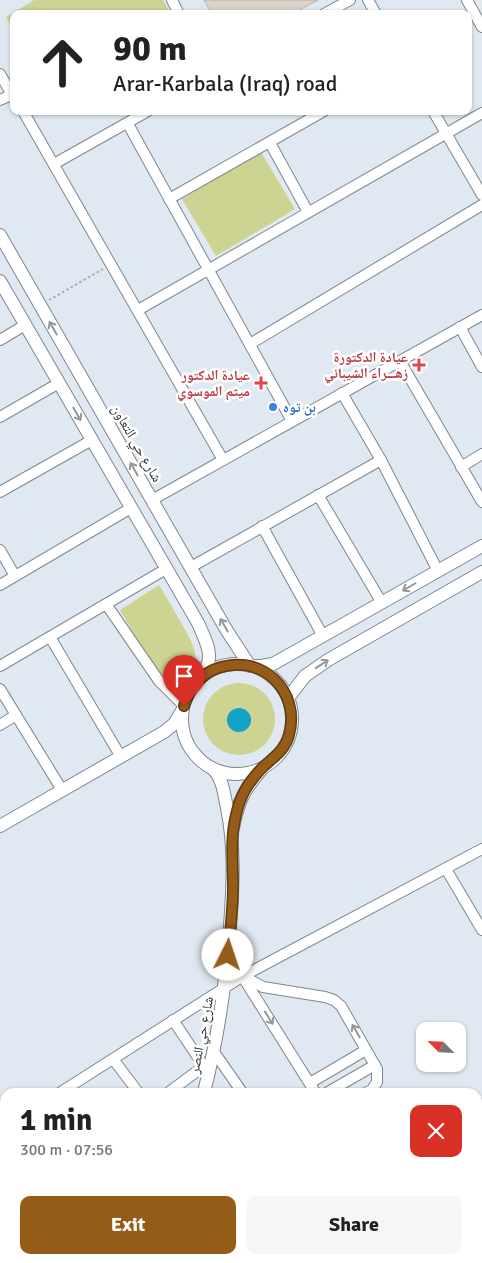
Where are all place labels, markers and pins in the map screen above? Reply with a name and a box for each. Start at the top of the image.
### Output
place label: عيادة الدكتورة زهـــراء الشيباني [324,349,408,384]
marker: عيادة الدكتورة زهـــراء الشيباني [412,358,426,372]
place label: عيادة الدكتور ميثم الموسوي [177,367,250,402]
marker: عيادة الدكتور ميثم الموسوي [254,376,268,390]
place label: بن توه [283,399,316,416]
marker: بن توه [267,401,279,413]
pin [163,655,205,706]

